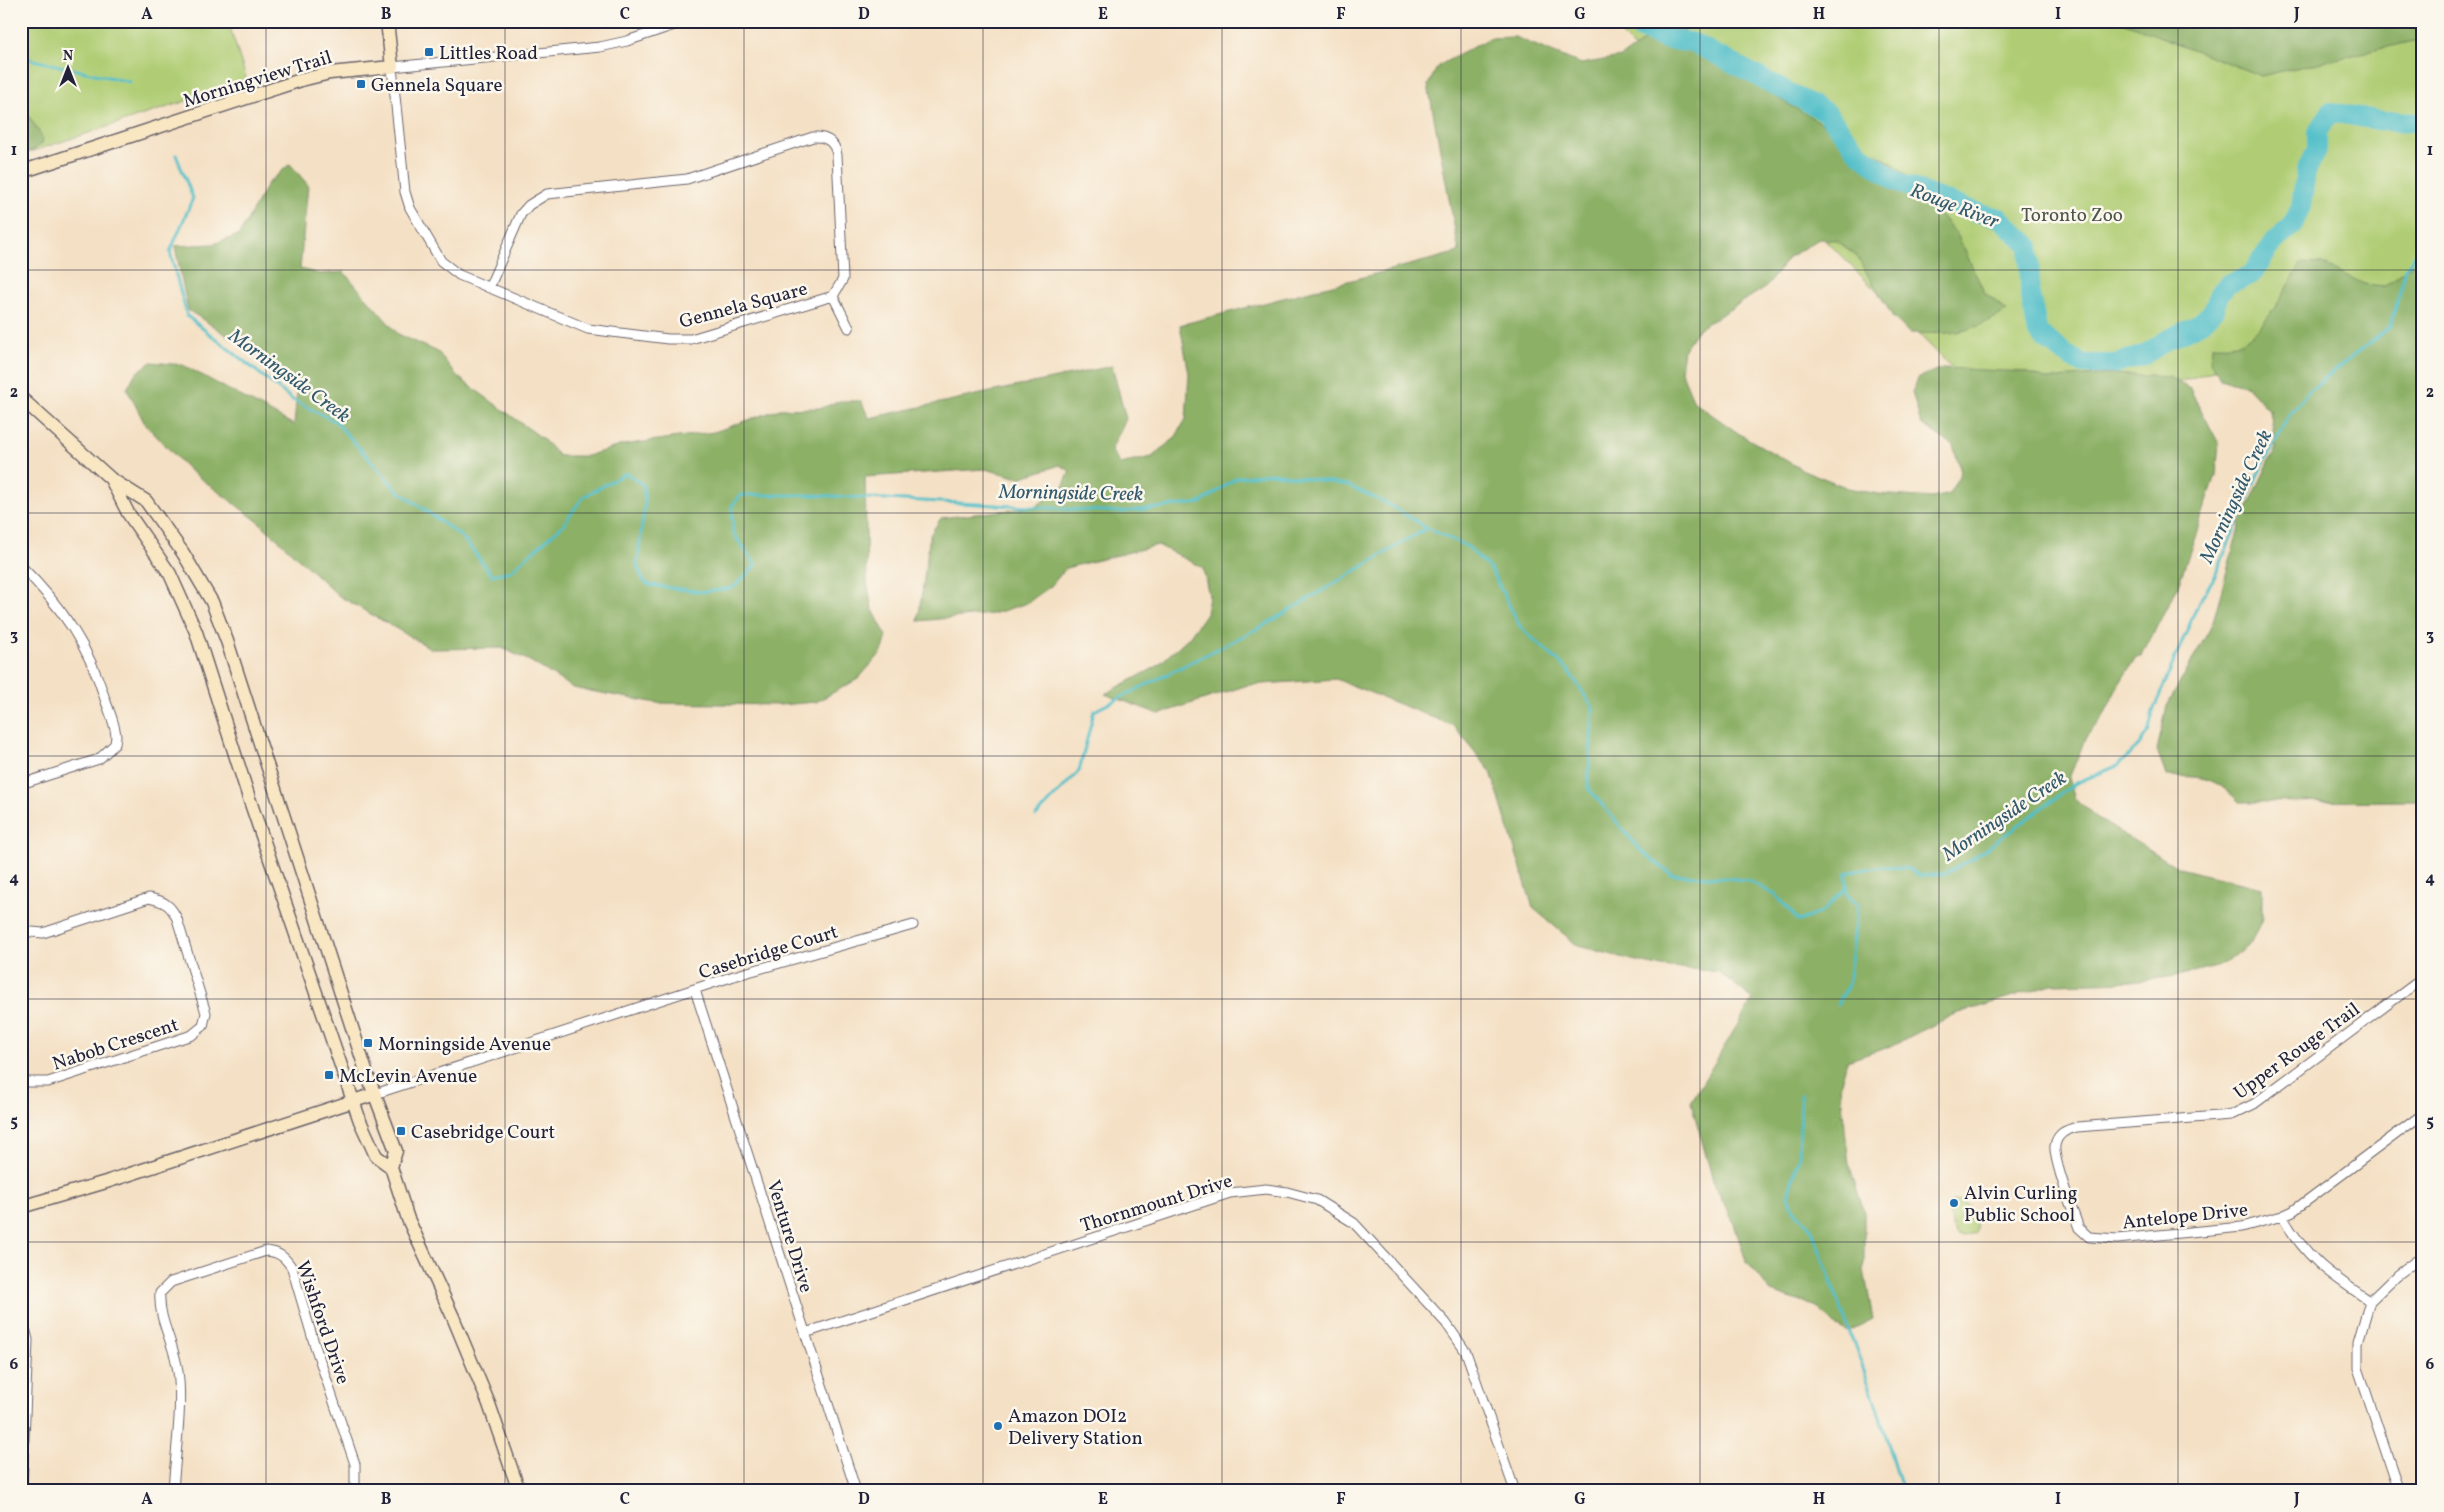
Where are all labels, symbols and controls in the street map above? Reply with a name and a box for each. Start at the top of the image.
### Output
text: A [141,4,153,26]
text: B [381,4,392,26]
text: C [620,4,630,26]
text: D [858,4,870,26]
text: E [1098,4,1108,26]
text: F [1336,4,1346,26]
text: G [1574,4,1586,26]
text: H [1813,4,1825,26]
text: I [2055,4,2061,26]
text: J [2293,4,2300,26]
place label: Littles Road [439,41,538,67]
north arrow [42,42,92,92]
street label: Morningview Trail [180,45,336,115]
marker: Littles Road [423,46,435,58]
text: N [63,47,73,66]
place label: Gennela Square [371,73,503,99]
marker: Gennela Square [355,78,367,90]
text: 1 [11,140,17,162]
text: 1 [2427,140,2433,162]
water label: Rouge River [1906,177,2003,237]
park label: Toronto Zoo [2021,203,2123,229]
street label: Gennela Square [677,276,810,336]
water label: Morningside Creek [221,322,355,430]
text: 2 [10,382,18,404]
text: 2 [2426,382,2434,404]
water label: Morningside Creek [2193,426,2280,569]
water label: Morningside Creek [998,479,1143,509]
text: 3 [10,625,18,647]
text: 3 [2426,625,2434,647]
water label: Morningside Creek [1937,765,2073,869]
text: 4 [9,868,19,890]
text: 4 [2425,868,2435,890]
street label: Casebridge Court [696,919,842,986]
street label: Upper Rouge Trail [2229,997,2366,1106]
street label: Nabob Crescent [49,1012,182,1078]
place label: Morningside Avenue [378,1032,551,1058]
marker: Morningside Avenue [362,1037,374,1049]
place label: McLevin Avenue [339,1064,477,1090]
marker: McLevin Avenue [323,1069,335,1081]
text: 5 [10,1111,18,1133]
text: 5 [2426,1111,2434,1133]
place label: Casebridge Court [411,1120,556,1146]
marker: Casebridge Court [395,1125,407,1137]
street label: Thornmount Drive [1078,1168,1236,1239]
street label: Venture Drive [760,1177,818,1296]
place label: Alvin Curling Public School [1964,1181,2078,1229]
marker: Alvin Curling Public School [1948,1197,1960,1209]
street label: Antelope Drive [2121,1197,2249,1237]
street label: Wishford Drive [289,1257,355,1388]
text: 6 [10,1354,19,1376]
text: 6 [2426,1354,2435,1376]
place label: Amazon DOI2 Delivery Station [1008,1404,1143,1452]
marker: Amazon DOI2 Delivery Station [992,1420,1004,1432]
text: A [141,1489,153,1511]
text: B [381,1489,392,1511]
text: C [620,1489,630,1511]
text: D [858,1489,870,1511]
text: E [1098,1489,1108,1511]
text: F [1336,1489,1346,1511]
text: G [1574,1489,1586,1511]
text: H [1813,1489,1825,1511]
text: I [2055,1489,2061,1511]
text: J [2293,1489,2300,1511]

